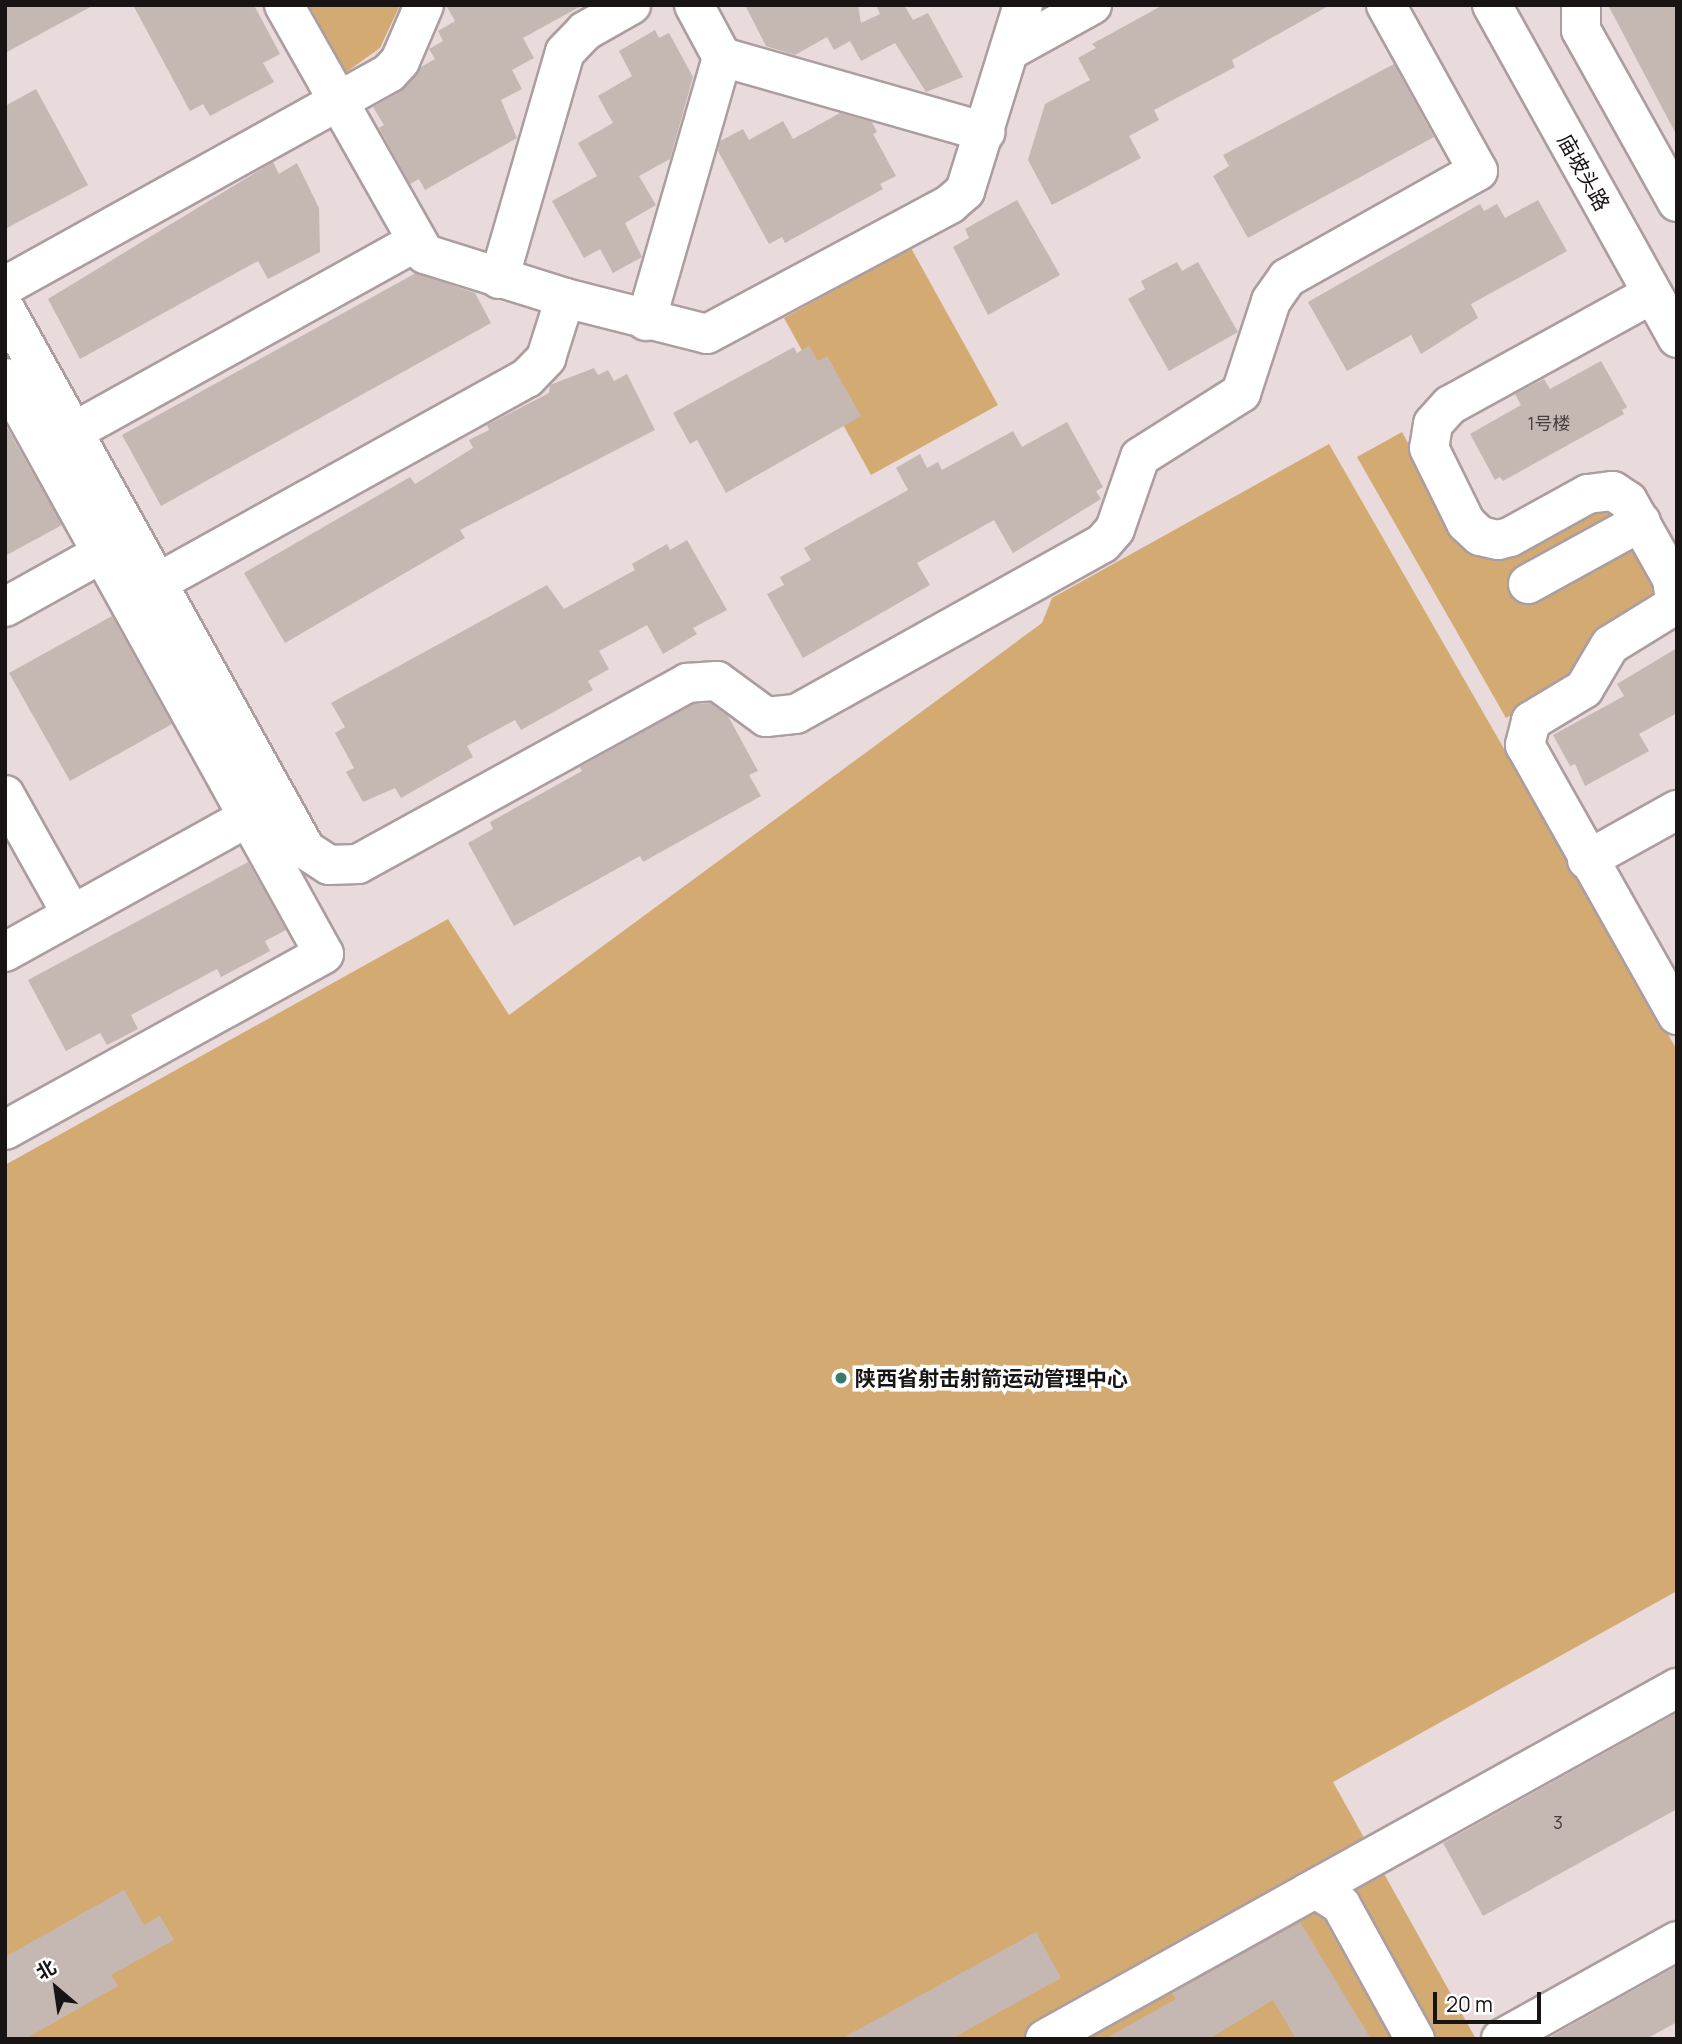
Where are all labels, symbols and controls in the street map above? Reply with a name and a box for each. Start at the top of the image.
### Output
street label: 庙坡头路 [1553,129,1615,215]
house number: 1号楼 [1527,412,1571,434]
place label: 陕西省射击射箭运动管理中心 [855,1365,1128,1391]
marker: 陕西省射击射箭运动管理中心 [833,1370,849,1386]
house number: 3 [1553,1811,1563,1833]
north arrow [21,1953,91,2023]
text: 北 [31,1954,60,1986]
scale bar [1437,1978,1546,2022]
text: 20 m [1446,1990,1493,2018]

